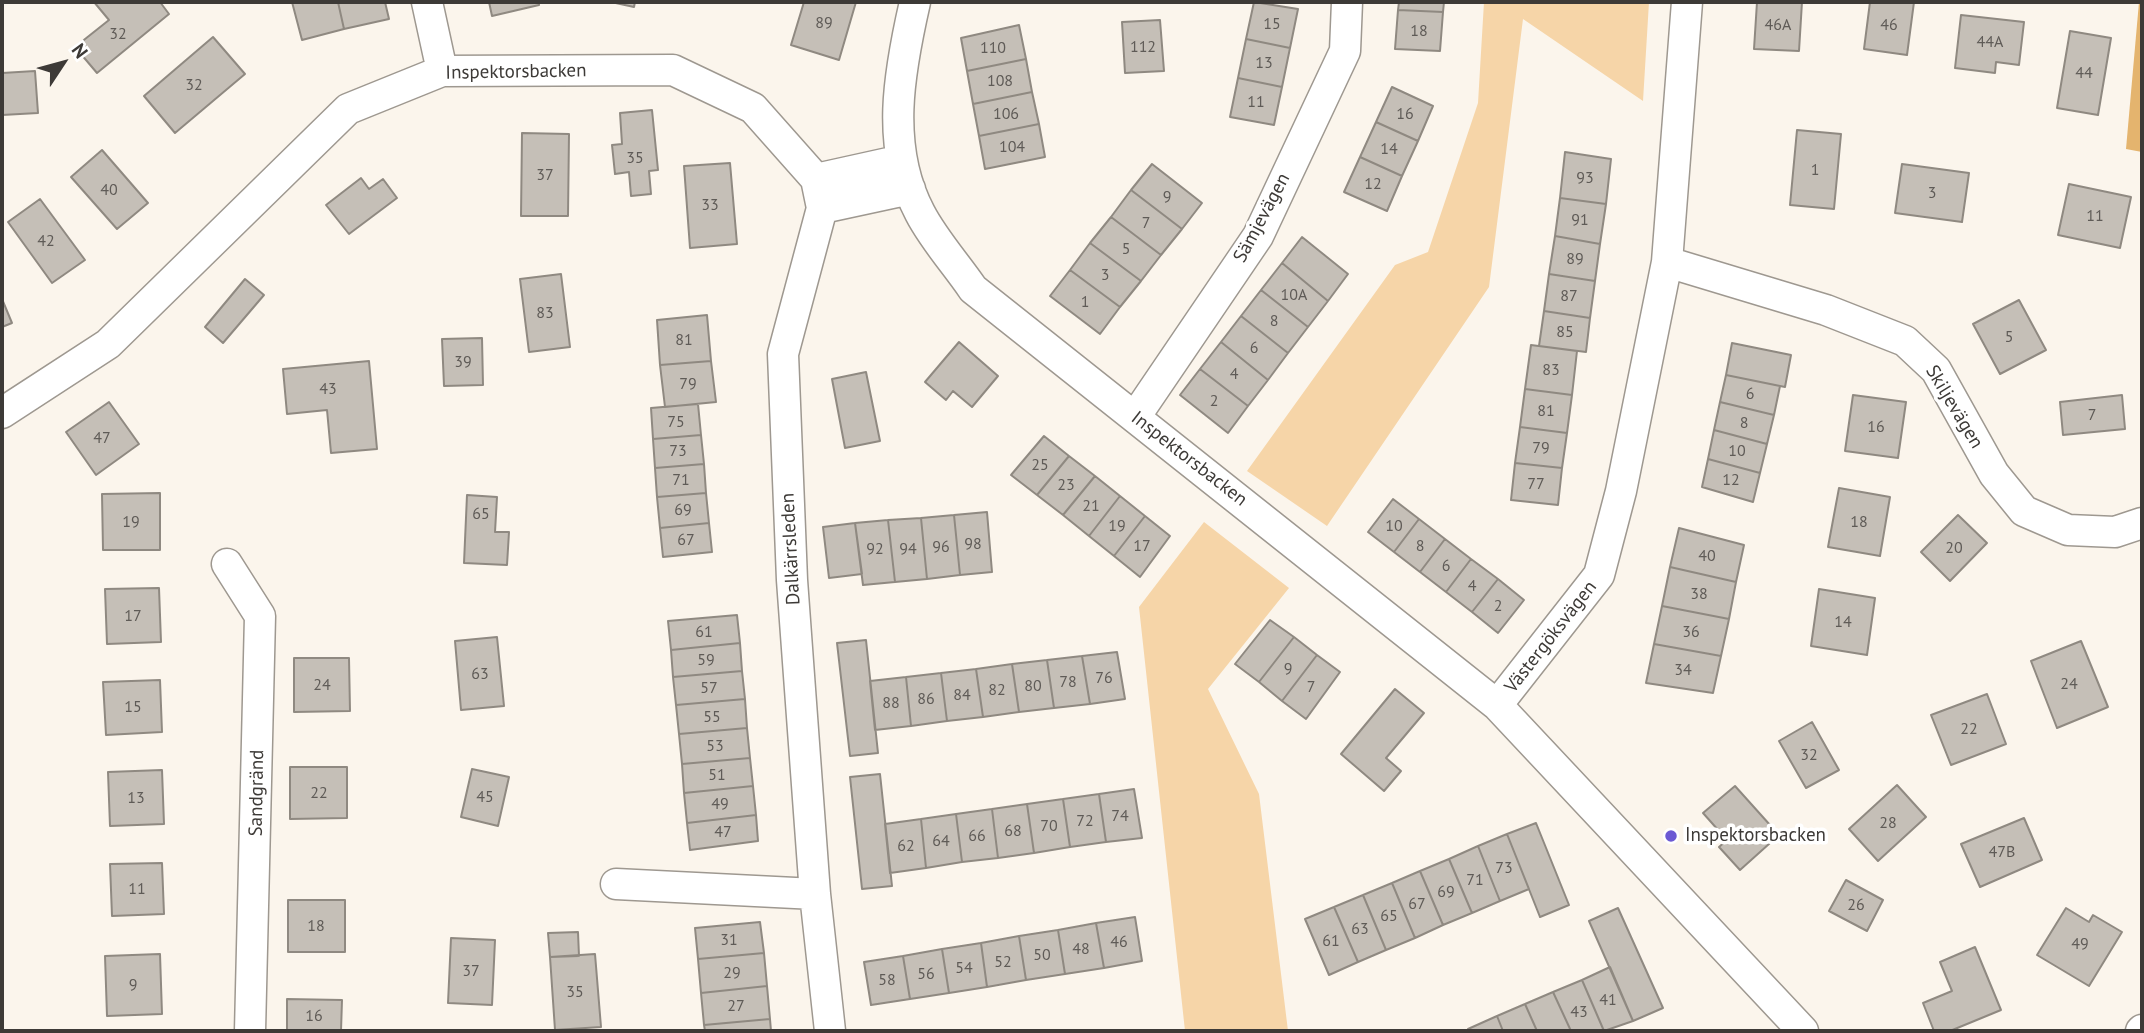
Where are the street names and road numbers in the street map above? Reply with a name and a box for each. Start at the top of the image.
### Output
street label: Inspektorsbacken [445,59,587,85]
street label: Sämjevägen [1229,169,1295,267]
street label: Skiljevägen [1920,361,1988,453]
street label: Inspektorsbacken [1126,407,1252,511]
street label: Dalkärrsleden [777,492,805,606]
street label: Västergöksvägen [1500,576,1602,698]
street label: Sandgränd [245,749,269,837]

